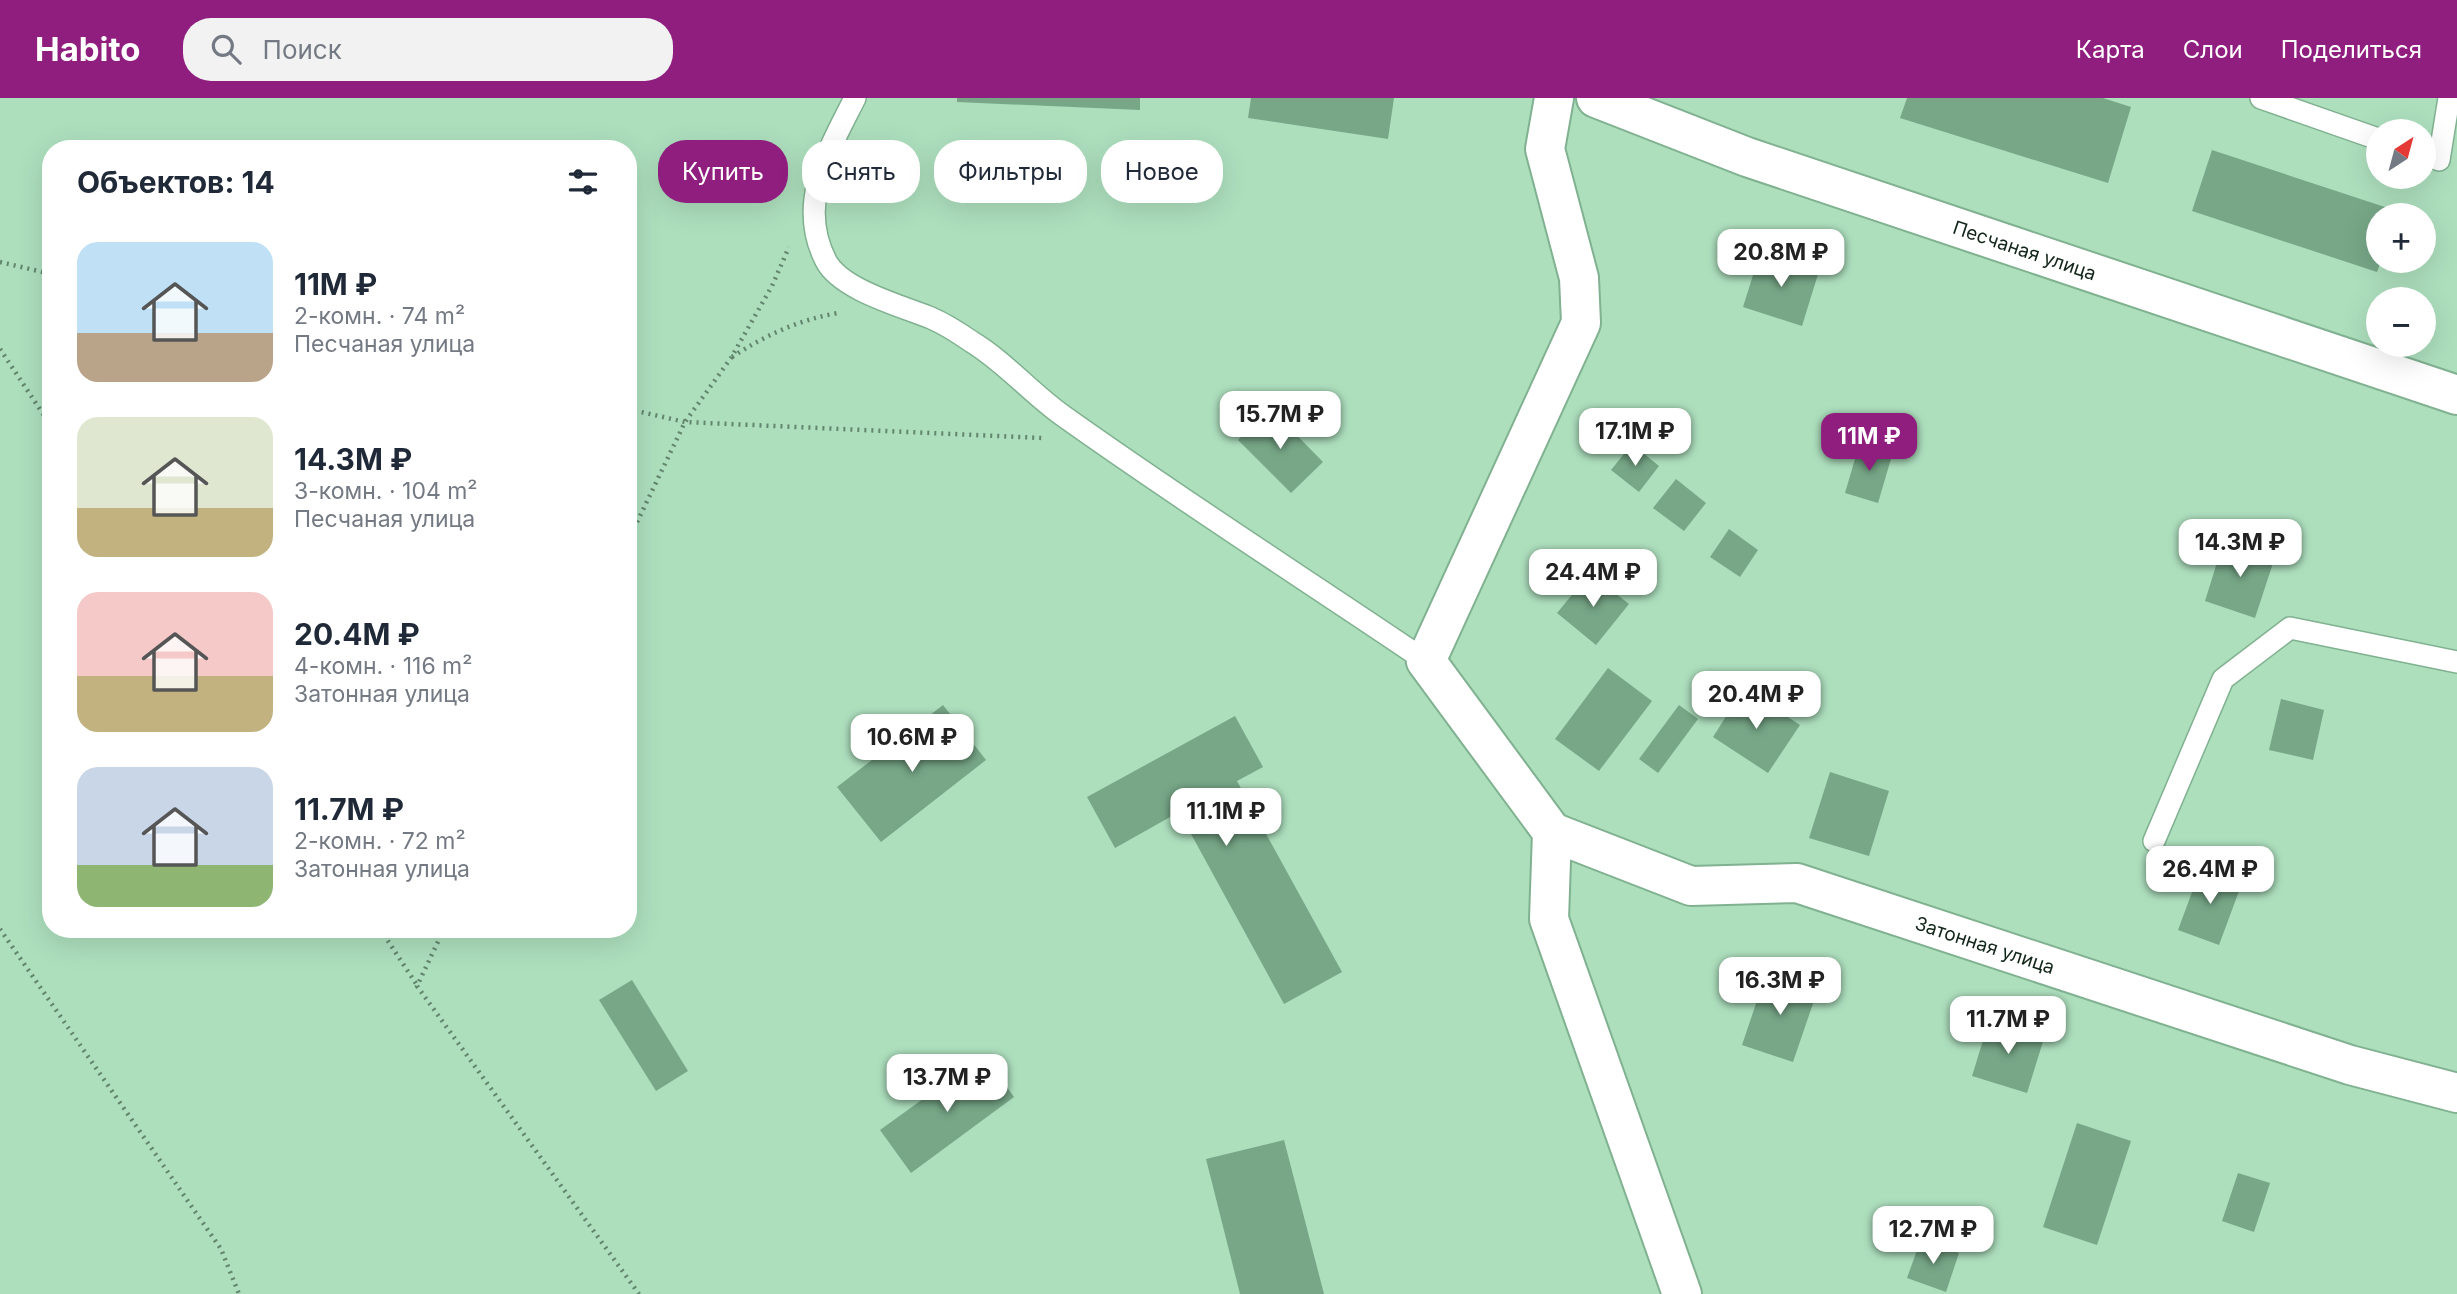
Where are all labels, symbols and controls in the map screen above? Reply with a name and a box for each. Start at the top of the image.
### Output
search box [183,18,673,81]
text: Habito [35,29,141,69]
icon: search [207,30,245,68]
text: Поиск [263,34,342,65]
text: Карта [2076,35,2145,64]
text: Слои [2183,35,2243,64]
text: Поделиться [2281,35,2422,64]
north arrow [2366,119,2436,189]
map controls [2366,119,2436,357]
chip: Купить [658,140,788,203]
chip: Снять [802,140,920,203]
chip: Фильтры [934,140,1087,203]
chip: Новое [1101,140,1223,203]
icon: filters [564,163,602,201]
text: Объектов: 14 [77,164,275,200]
button: + [2366,203,2436,273]
street label: Песчаная улица [1950,215,2099,285]
pin: 20.8M ₽ [1716,230,1846,289]
text: 20.8M ₽ [1733,238,1829,266]
text: 11M ₽ [294,266,377,302]
icon: home [133,270,217,354]
button: − [2366,287,2436,357]
text: 2-комн. · 74 m² [294,302,465,330]
text: Песчаная улица [294,330,475,358]
pin: 15.7M ₽ [1215,392,1345,451]
text: 15.7M ₽ [1236,400,1324,428]
pin: 17.1M ₽ [1570,408,1700,468]
pin: 11M ₽ [1820,414,1918,473]
text: 17.1M ₽ [1595,417,1675,445]
text: 11M ₽ [1837,422,1901,450]
text: 14.3M ₽ [294,441,412,477]
icon: home [133,445,217,529]
text: 3-комн. · 104 m² [294,477,478,505]
text: Песчаная улица [294,505,475,533]
pin: 14.3M ₽ [2175,519,2305,579]
text: 14.3M ₽ [2195,528,2285,556]
pin: 24.4M ₽ [1528,550,1658,609]
text: 24.4M ₽ [1545,558,1641,586]
text: 20.4M ₽ [294,616,420,652]
icon: home [133,620,217,704]
text: 4-комн. · 116 m² [294,652,472,680]
pin: 20.4M ₽ [1691,672,1821,731]
text: Затонная улица [294,680,470,708]
text: 20.4M ₽ [1708,680,1804,708]
pin: 10.6M ₽ [847,714,977,774]
text: 10.6M ₽ [867,723,957,751]
pin: 11.1M ₽ [1161,788,1291,848]
text: 11.7M ₽ [294,791,404,827]
icon: home [133,795,217,879]
text: 11.1M ₽ [1186,797,1266,825]
text: 2-комн. · 72 m² [294,827,466,855]
pin: 26.4M ₽ [2145,846,2275,906]
text: Затонная улица [294,855,470,883]
text: 26.4M ₽ [2162,855,2258,883]
street label: Затонная улица [1912,911,2058,979]
pin: 16.3M ₽ [1715,958,1845,1017]
text: 16.3M ₽ [1735,966,1825,994]
pin: 11.7M ₽ [1943,996,2073,1056]
text: 11.7M ₽ [1966,1005,2050,1033]
pin: 13.7M ₽ [882,1054,1012,1114]
text: 13.7M ₽ [903,1063,991,1091]
pin: 12.7M ₽ [1868,1206,1998,1266]
text: 12.7M ₽ [1889,1215,1977,1243]

